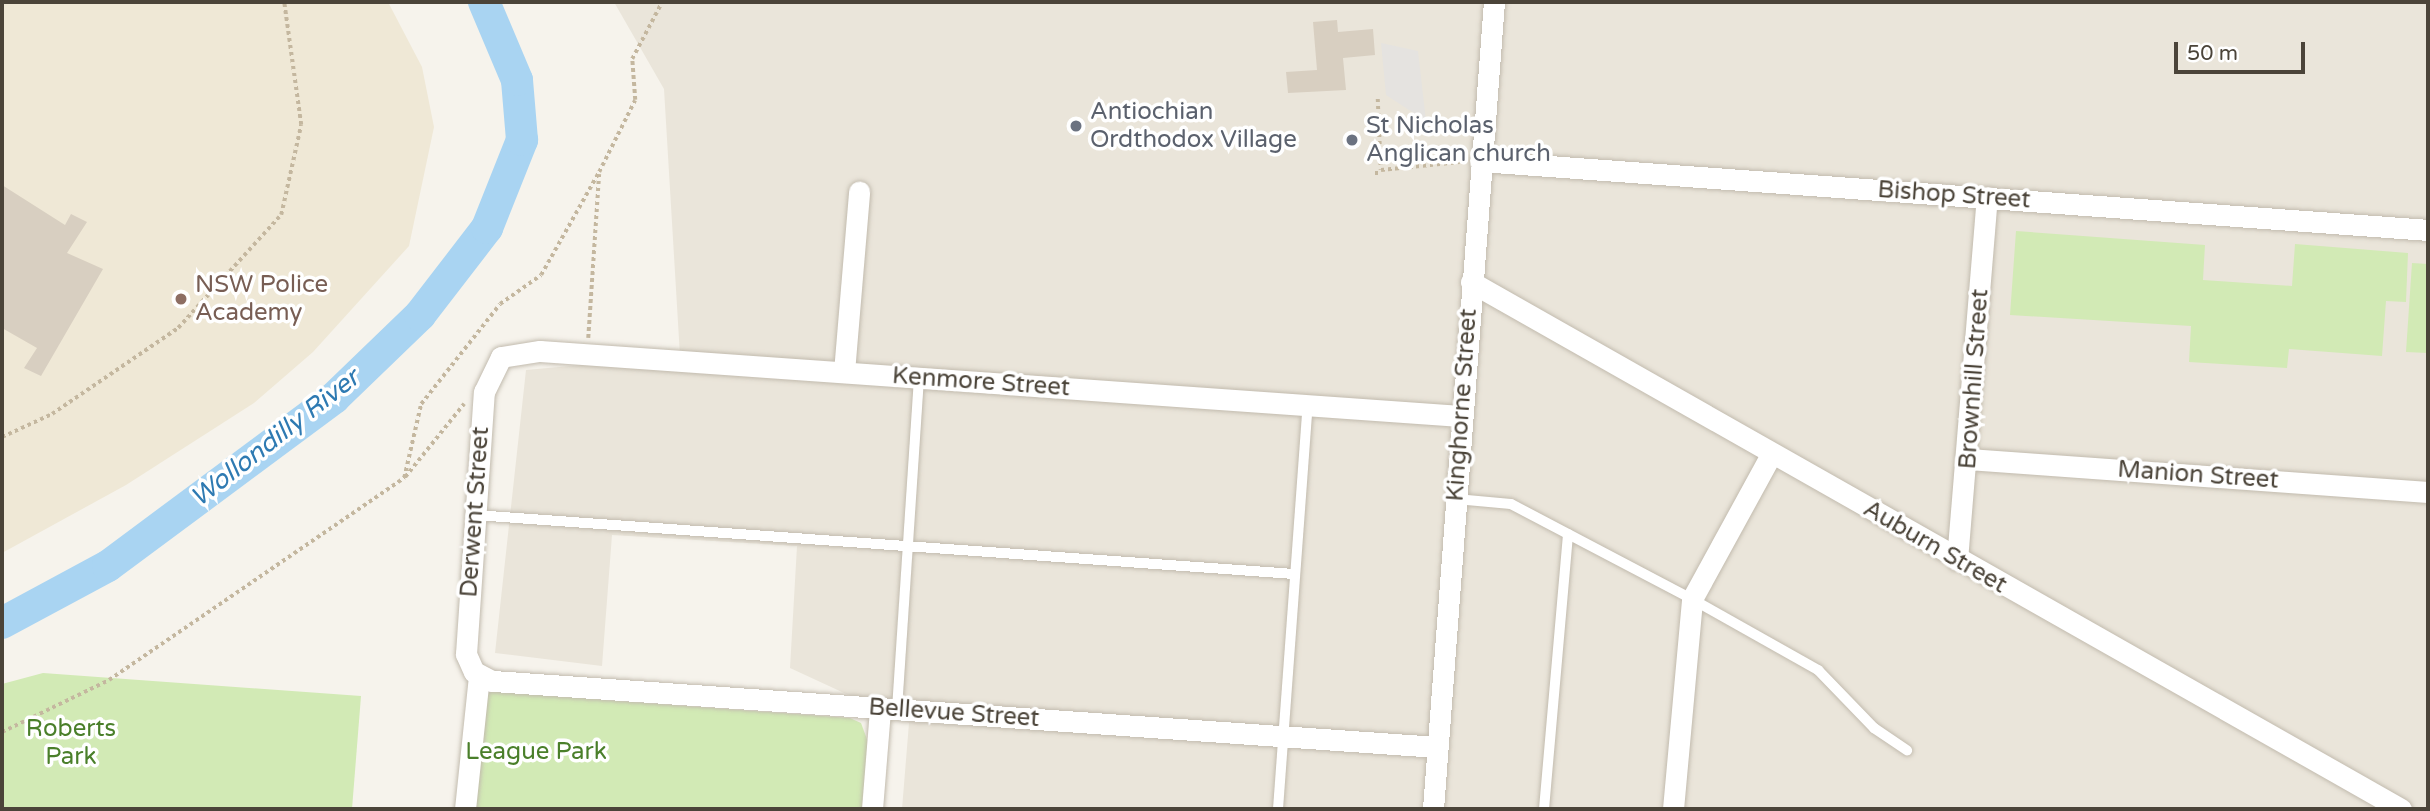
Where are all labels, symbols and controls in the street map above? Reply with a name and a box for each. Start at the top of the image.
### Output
scale bar [2178,28,2309,72]
text: 50 m [2187,41,2238,66]
place label: Antiochian Ordthodox Village [1090,98,1297,154]
place label: St Nicholas Anglican church [1366,112,1551,168]
marker: Antiochian Ordthodox Village [1068,118,1084,134]
marker: St Nicholas Anglican church [1344,132,1360,148]
street label: Bishop Street [1877,175,2031,215]
place label: NSW Police Academy [195,271,328,327]
street label: Brownhill Street [1953,288,1995,470]
marker: NSW Police Academy [173,291,189,307]
street label: Kinghorne Street [1441,308,1483,502]
street label: Kenmore Street [891,361,1071,403]
water label: Wollondilly River [184,363,366,513]
street label: Derwent Street [455,426,495,598]
street label: Manion Street [2117,455,2279,495]
street label: Auburn Street [1858,494,2012,600]
street label: Bellevue Street [868,693,1040,733]
park label: Roberts Park [26,715,116,771]
park label: League Park [465,738,607,766]

